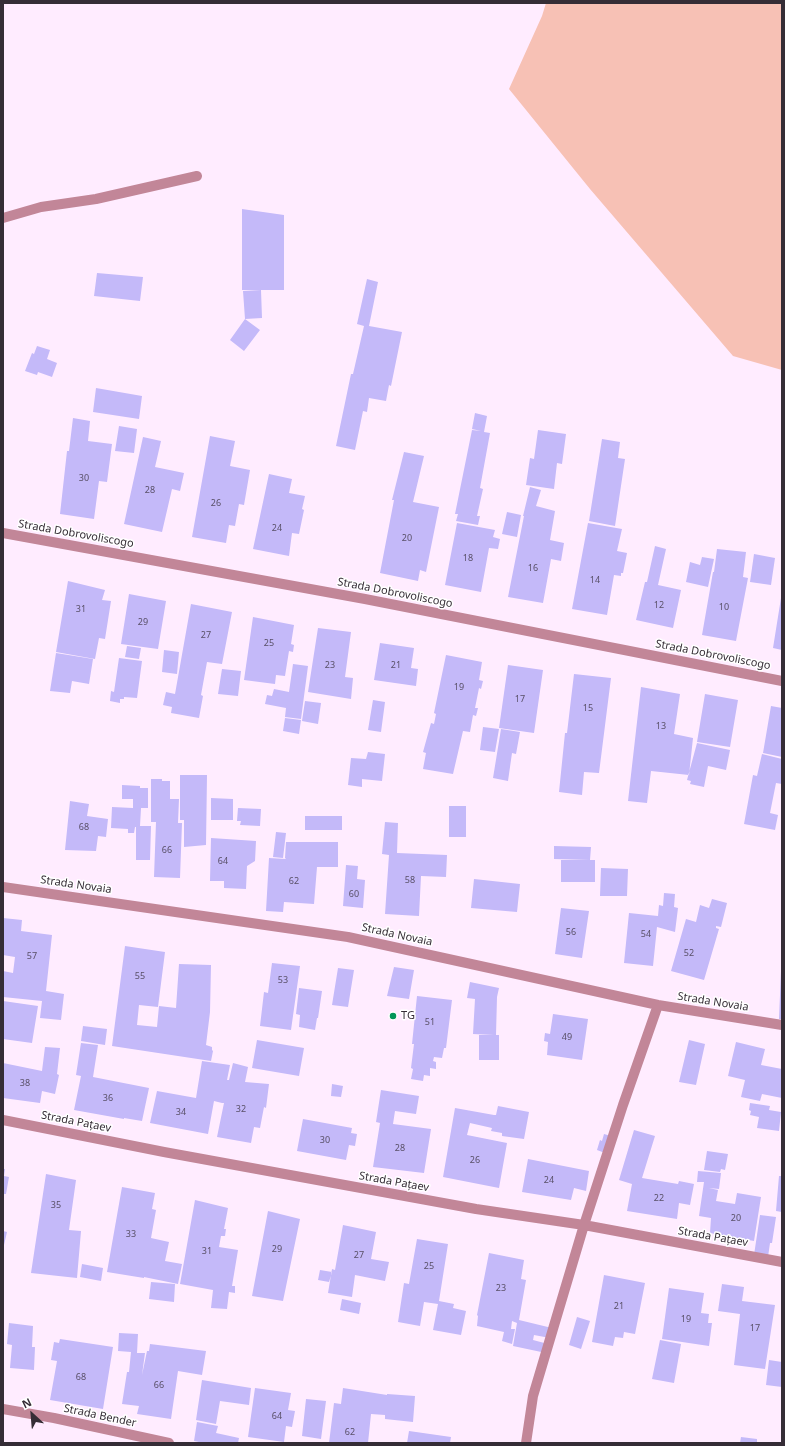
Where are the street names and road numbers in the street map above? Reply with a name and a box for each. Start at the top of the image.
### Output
street label: Strada Dobrovoliscogo [17,517,135,551]
street label: Strada Dobrovoliscogo [336,575,454,611]
street label: Strada Dobrovoliscogo [654,637,772,673]
street label: Strada Novaia [39,873,113,897]
street label: Strada Novaia [360,921,434,949]
street label: Strada Novaia [676,990,750,1014]
street label: Strada Pațaev [40,1109,112,1135]
street label: Strada Pațaev [358,1169,430,1195]
street label: Strada Pațaev [677,1224,749,1250]
street label: Strada Bender [62,1402,138,1430]

